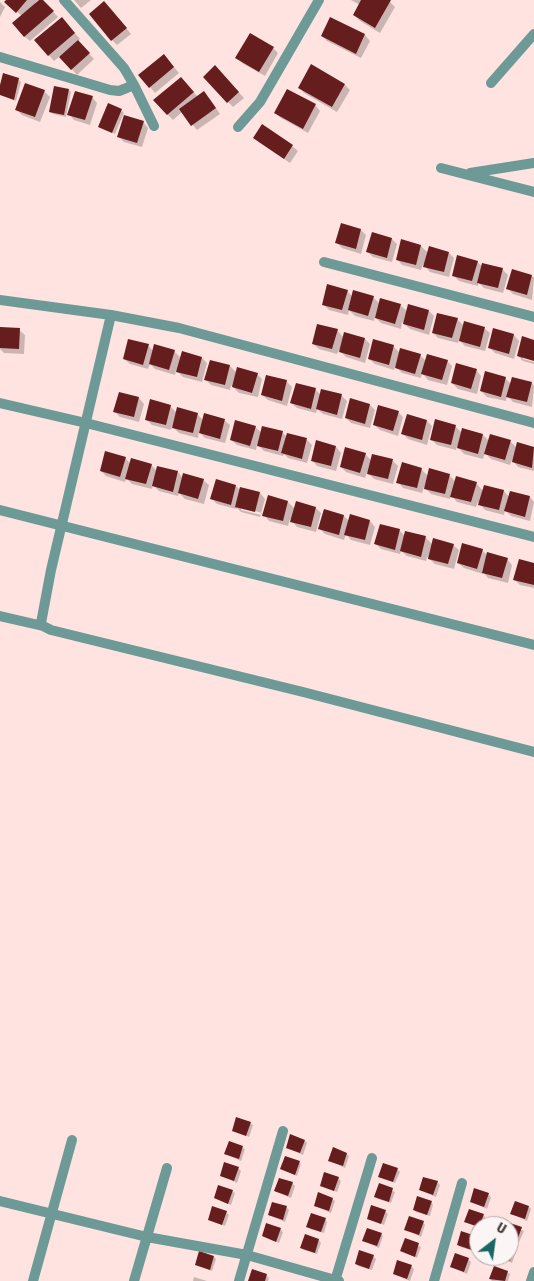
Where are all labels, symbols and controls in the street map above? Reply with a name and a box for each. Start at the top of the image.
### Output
north arrow [469,1216,519,1266]
text: U [493,1219,509,1238]

